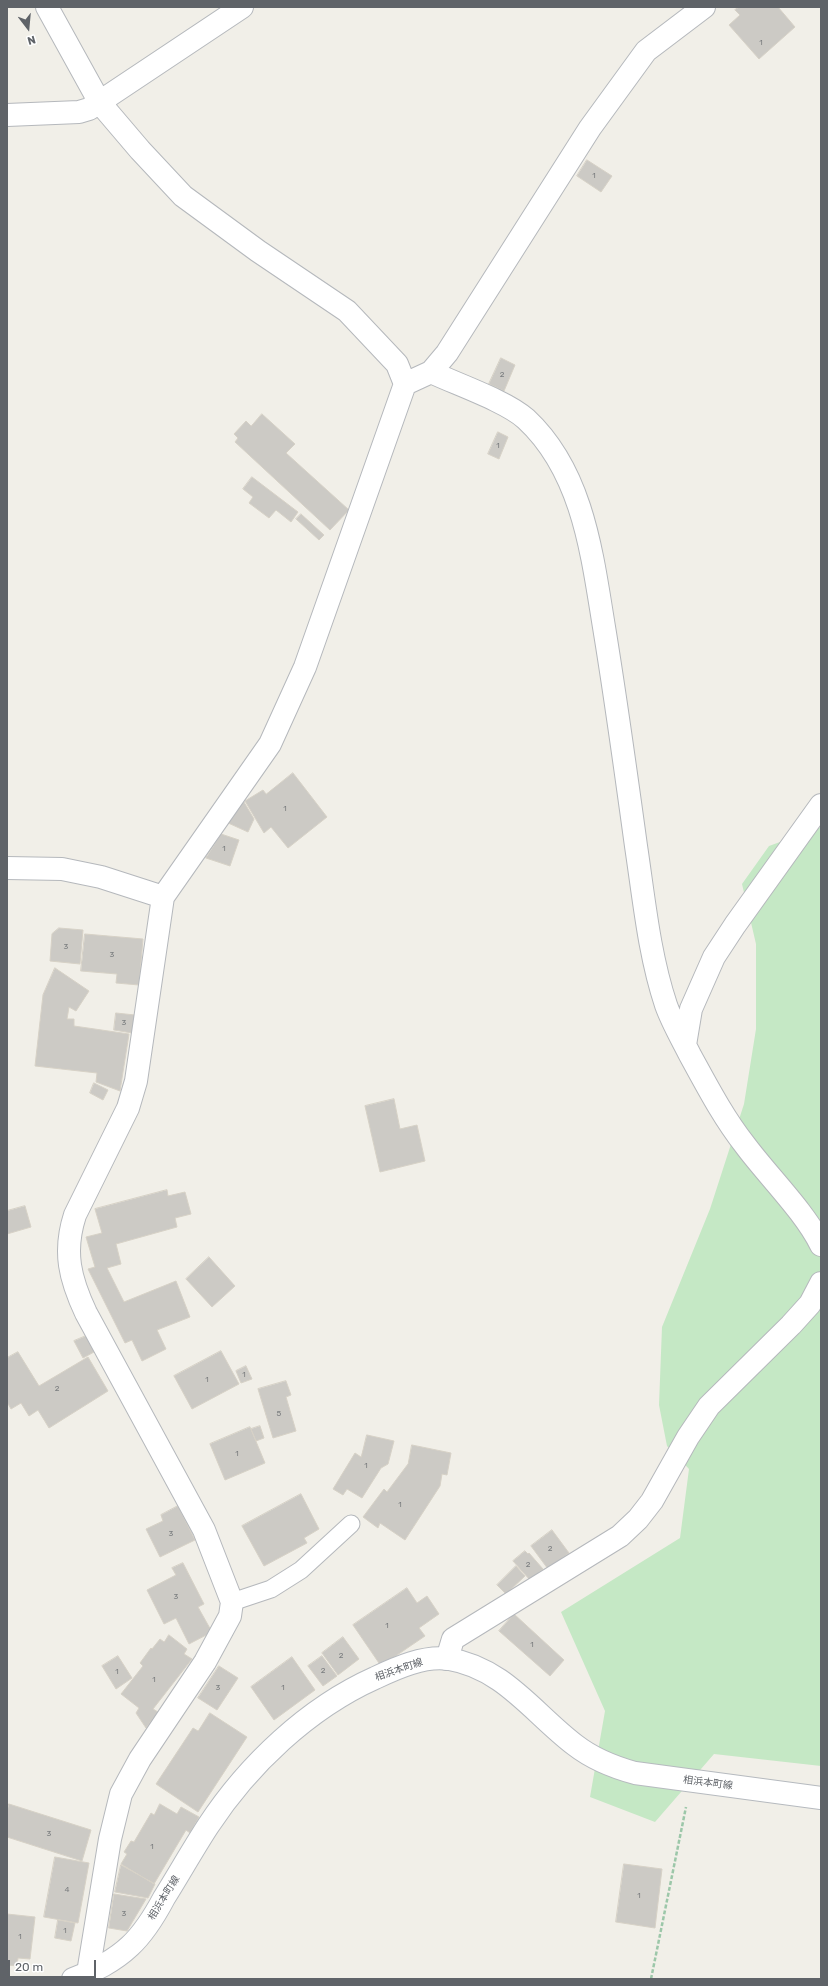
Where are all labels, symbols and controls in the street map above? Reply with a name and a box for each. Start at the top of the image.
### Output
north arrow [8,8,48,48]
text: N [26,33,37,47]
house number: 1 [759,38,763,48]
house number: 1 [592,171,596,181]
house number: 2 [500,370,504,380]
house number: 1 [496,441,500,451]
house number: 1 [283,804,287,814]
house number: 1 [222,844,226,854]
house number: 3 [64,942,68,952]
house number: 3 [110,950,114,960]
house number: 3 [122,1018,126,1028]
house number: 1 [242,1370,246,1380]
house number: 1 [205,1375,209,1385]
house number: 2 [55,1384,59,1394]
house number: 5 [277,1409,281,1419]
house number: 1 [235,1449,239,1459]
house number: 1 [364,1461,368,1471]
house number: 1 [398,1500,402,1510]
house number: 3 [169,1529,173,1539]
house number: 2 [548,1544,552,1554]
house number: 2 [526,1560,530,1570]
house number: 3 [174,1592,178,1602]
house number: 1 [385,1621,389,1631]
house number: 1 [530,1640,534,1650]
house number: 2 [339,1651,343,1661]
street label: 相浜本町線 [373,1656,425,1684]
house number: 2 [321,1666,325,1676]
house number: 1 [115,1667,119,1677]
house number: 1 [152,1675,156,1685]
house number: 3 [216,1683,220,1693]
house number: 1 [281,1683,285,1693]
street label: 相浜本町線 [682,1774,734,1792]
house number: 3 [47,1829,51,1839]
house number: 1 [150,1842,154,1852]
street label: 相浜本町線 [146,1874,182,1922]
house number: 4 [65,1885,69,1895]
house number: 1 [637,1891,641,1901]
house number: 3 [122,1909,126,1919]
house number: 1 [63,1926,67,1936]
house number: 1 [18,1932,22,1942]
scale bar [10,1952,98,1978]
text: 20 m [15,1960,43,1974]

